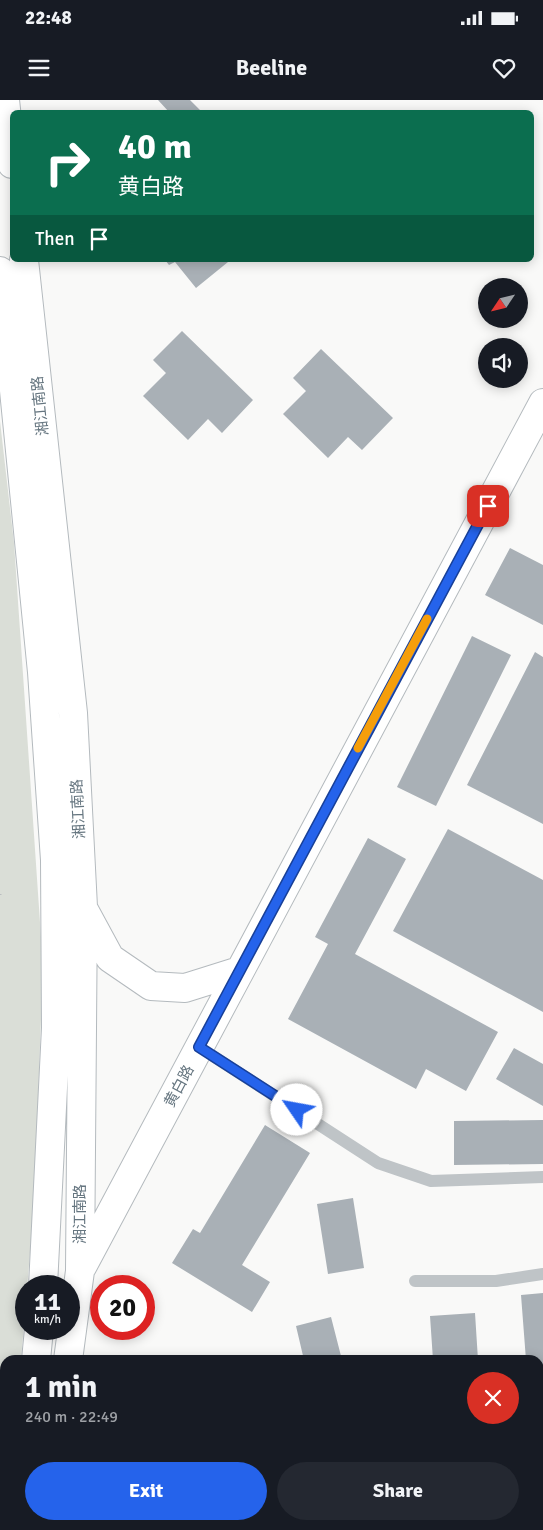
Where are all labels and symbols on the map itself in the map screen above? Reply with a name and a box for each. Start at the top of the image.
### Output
north arrow [478,278,528,328]
street label: 湘江南路 [28,375,52,437]
pin [467,485,509,527]
street label: 湘江南路 [67,779,89,839]
street label: 黄白路 [160,1062,198,1110]
position arrow [270,1083,322,1135]
street label: 湘江南路 [71,1184,89,1244]
speed limit sign: 20 [90,1275,155,1340]

